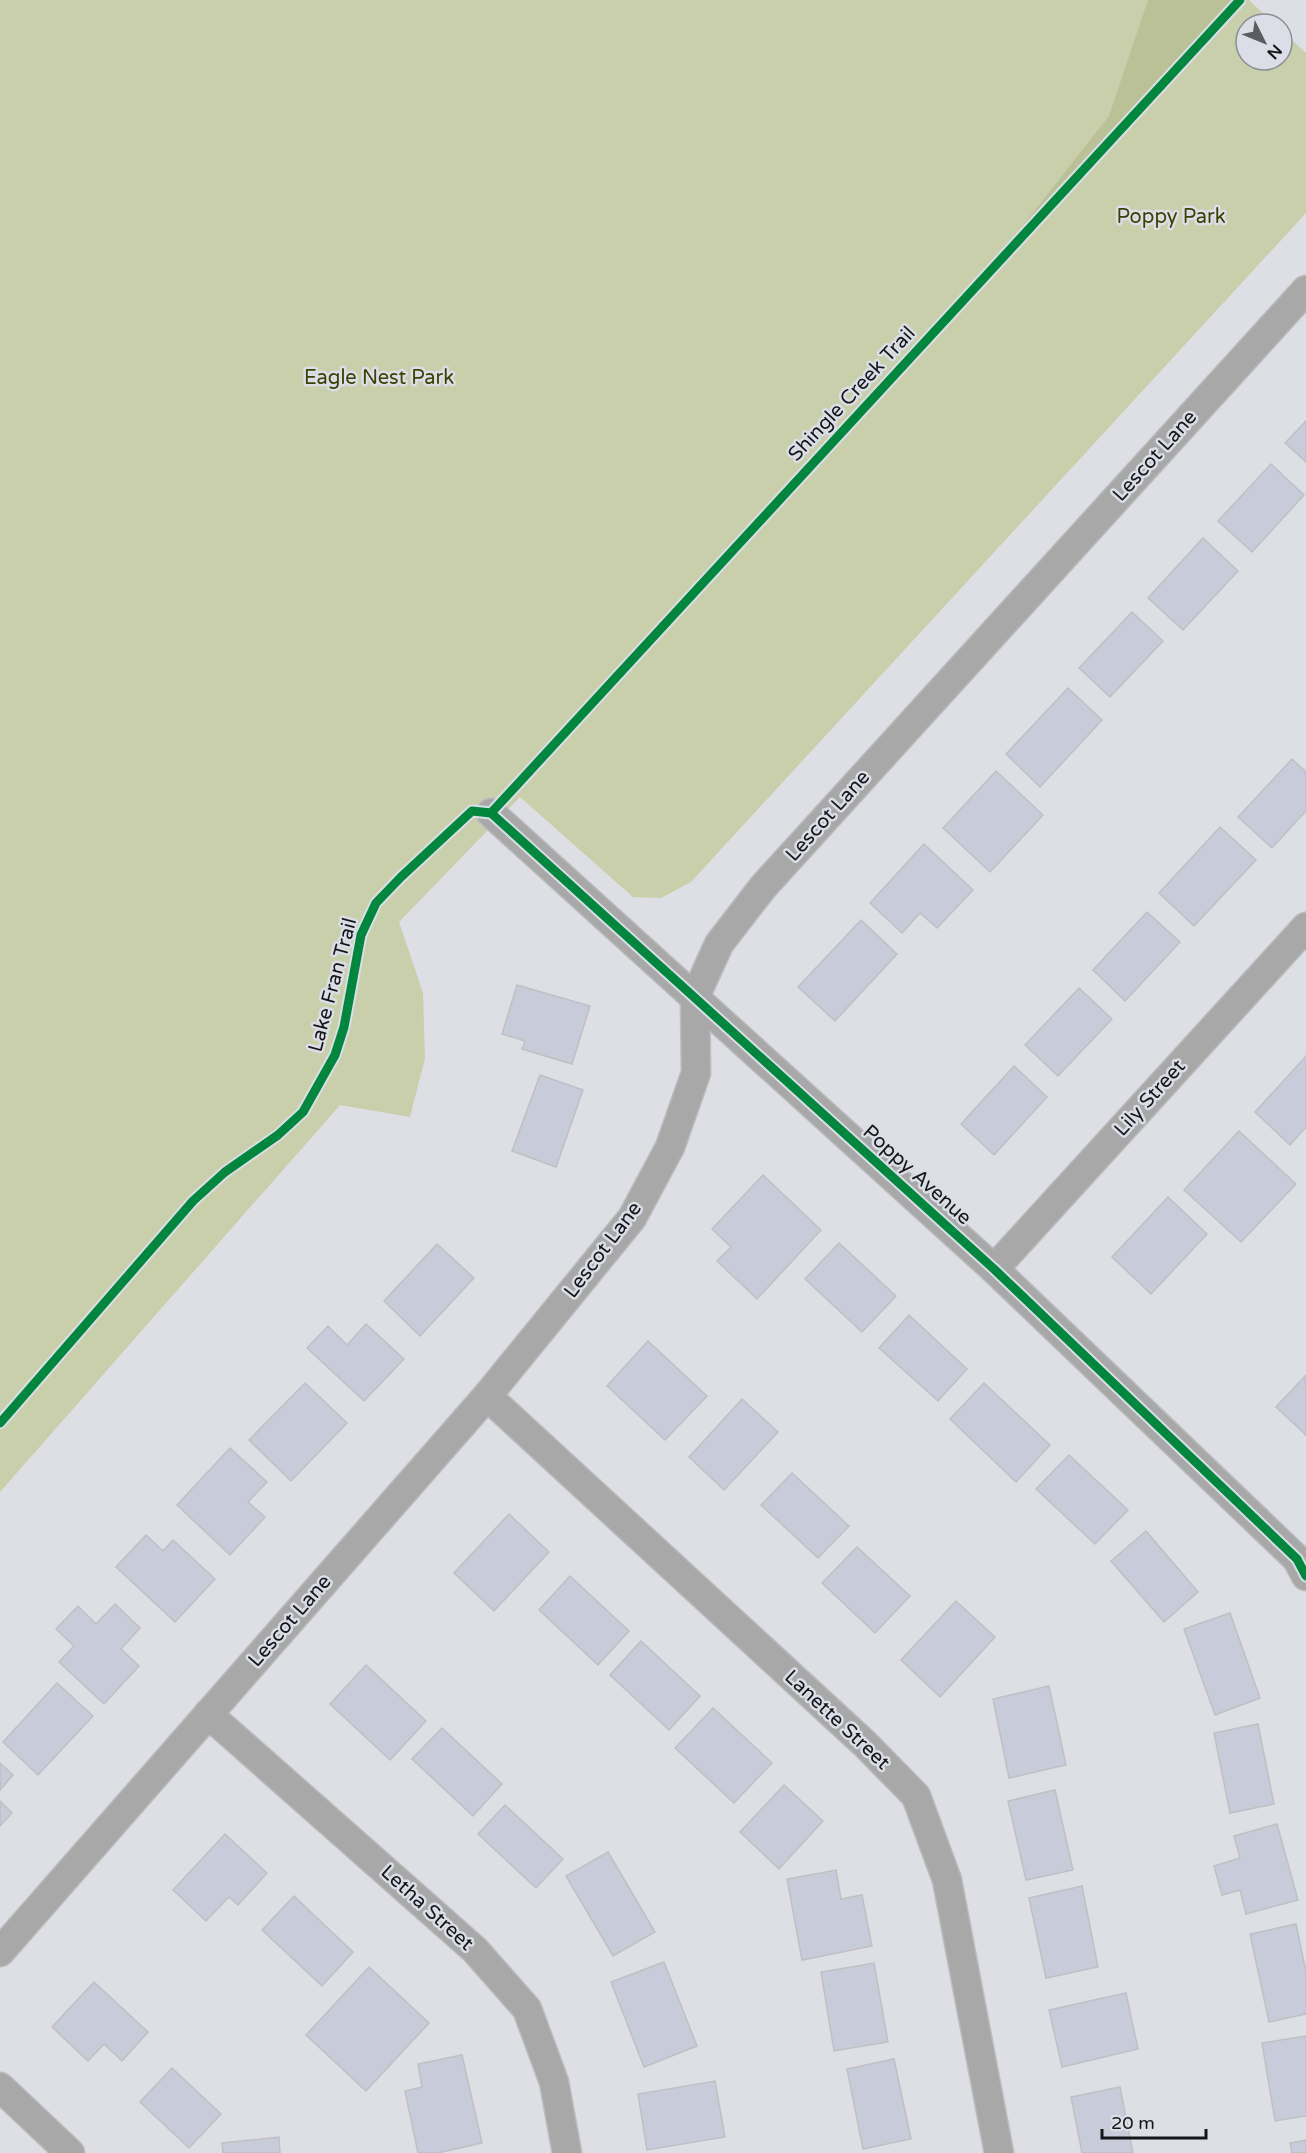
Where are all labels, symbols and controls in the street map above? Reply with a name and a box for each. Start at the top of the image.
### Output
north arrow [1234,12,1294,72]
text: N [1263,40,1286,63]
park label: Poppy Park [1116,205,1226,229]
street label: Shingle Creek Trail [783,322,921,466]
park label: Eagle Nest Park [304,366,454,390]
street label: Lescot Lane [1108,406,1202,506]
street label: Lescot Lane [781,766,875,866]
street label: Lake Fran Trail [304,915,362,1055]
street label: Lily Street [1109,1055,1191,1141]
street label: Poppy Avenue [858,1120,976,1230]
street label: Lescot Lane [559,1197,647,1303]
street label: Lescot Lane [243,1570,337,1672]
street label: Lanette Street [779,1665,895,1775]
street label: Letha Street [376,1860,478,1956]
scale bar [1102,2102,1206,2140]
text: 20 m [1111,2112,1155,2134]

